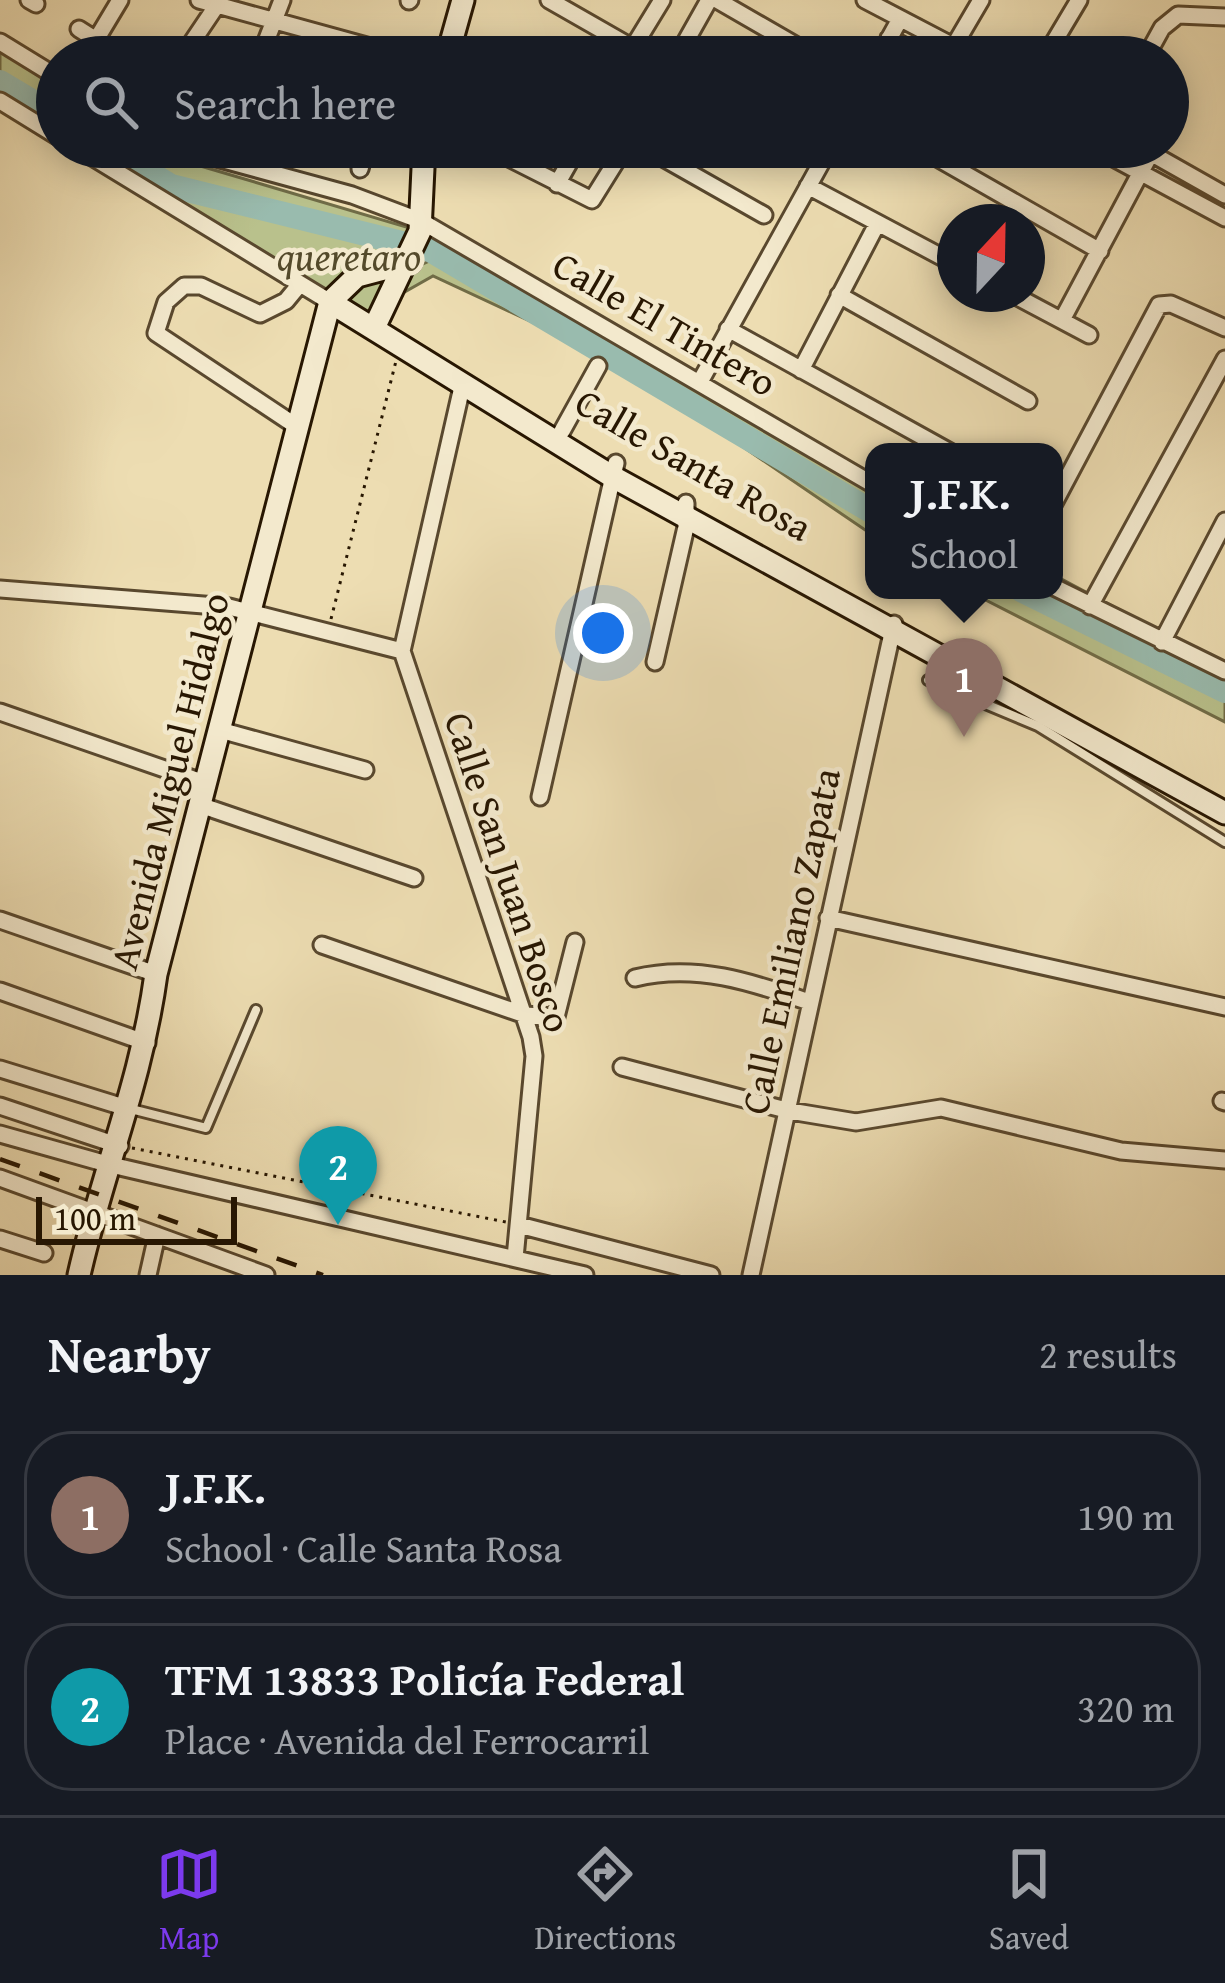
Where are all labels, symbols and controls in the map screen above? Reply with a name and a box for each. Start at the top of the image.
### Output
search box [36,36,1189,168]
icon: search [78,69,144,135]
text: Search here [174,70,396,135]
north arrow [937,204,1045,312]
park label: queretaro [277,227,421,284]
street label: Calle El Tintero [543,235,788,410]
street label: Calle Santa Rosa [565,373,824,555]
popup [865,443,1063,599]
text: J.F.K. [910,460,1011,525]
text: School [910,525,1018,582]
street label: Avenida Miguel Hidalgo [94,586,243,975]
your location [573,603,633,663]
pin: 1 [925,638,1003,737]
street label: Calle San Juan Bosco [431,705,588,1039]
street label: Calle Emiliano Zapata [725,762,854,1119]
pin: 2 [299,1126,377,1225]
scale bar [36,1191,237,1244]
text: 100 m [54,1194,136,1242]
text: Nearby [48,1316,211,1391]
text: 2 results [1039,1325,1177,1382]
text: J.F.K. [165,1454,266,1519]
text: 1 [80,1487,100,1544]
text: 190 m [1077,1487,1174,1544]
text: School · Calle Santa Rosa [165,1519,562,1576]
text: TFM 13833 Policía Federal [165,1646,684,1711]
text: 2 [80,1679,100,1736]
text: 320 m [1077,1679,1174,1736]
text: Place · Avenida del Ferrocarril [165,1711,650,1768]
tab: Map [156,1841,222,1961]
tab: Directions [535,1841,676,1961]
tab: Saved [989,1841,1069,1961]

